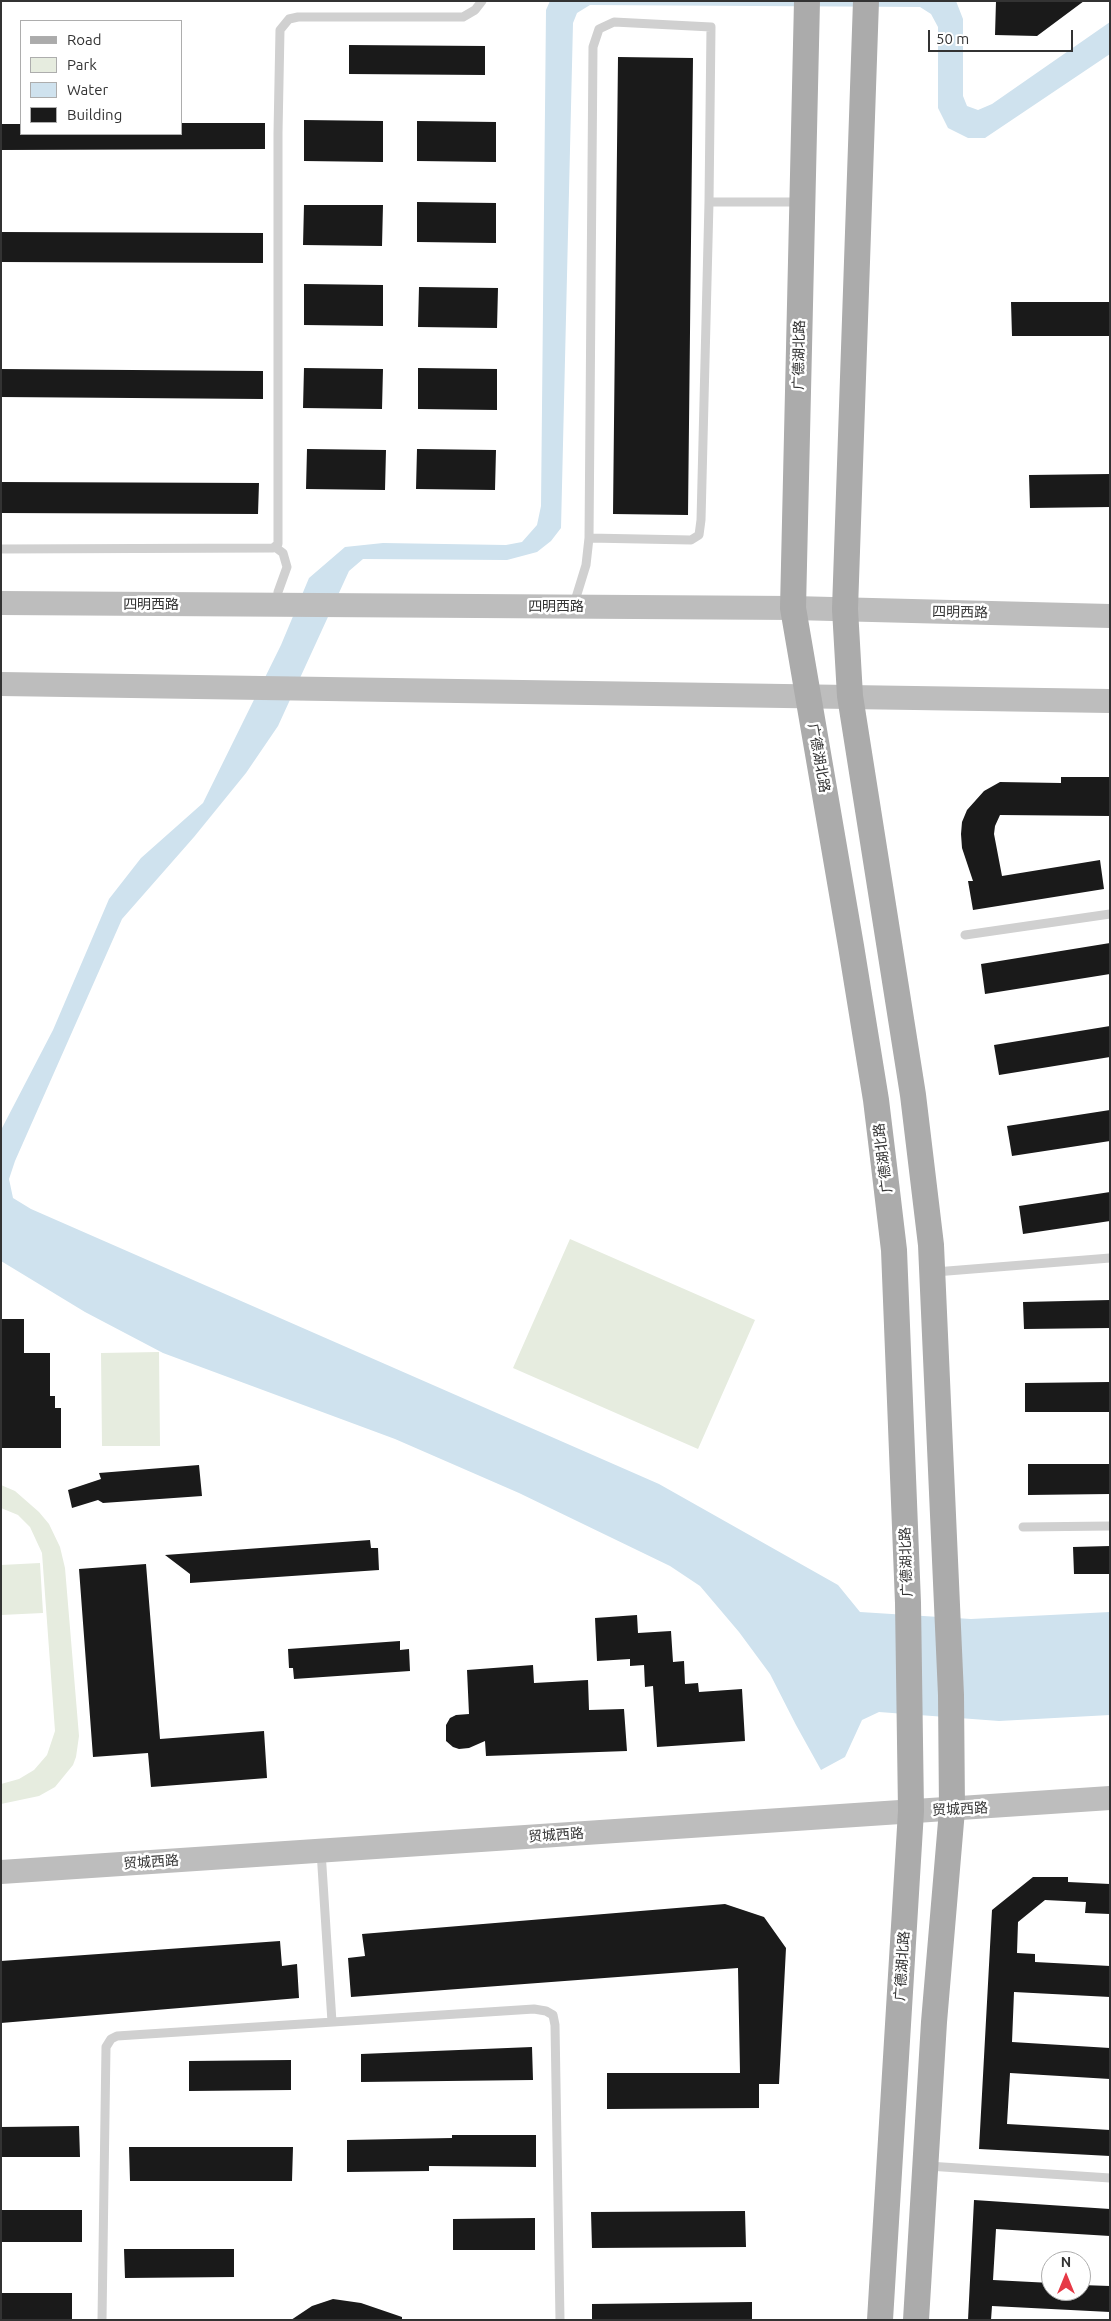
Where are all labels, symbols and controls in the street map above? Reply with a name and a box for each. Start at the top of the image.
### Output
legend [20,20,182,135]
scale bar [931,20,1076,52]
text: 50 m [936,30,969,47]
text: Road [67,31,102,48]
text: Park [67,56,97,73]
text: Water [67,81,108,98]
text: Building [67,106,122,123]
street label: 广德湖北路 [790,320,808,390]
street label: 四明西路 [123,596,179,612]
street label: 四明西路 [528,598,584,614]
street label: 四明西路 [932,603,988,621]
street label: 广德湖北路 [805,722,833,794]
street label: 广德湖北路 [870,1122,896,1194]
street label: 广德湖北路 [896,1527,916,1597]
street label: 贸城西路 [932,1799,988,1819]
street label: 贸城西路 [527,1825,585,1845]
street label: 贸城西路 [122,1852,180,1872]
street label: 广德湖北路 [891,1930,913,2002]
north arrow [1041,2251,1091,2301]
text: N [1061,2254,1071,2270]

